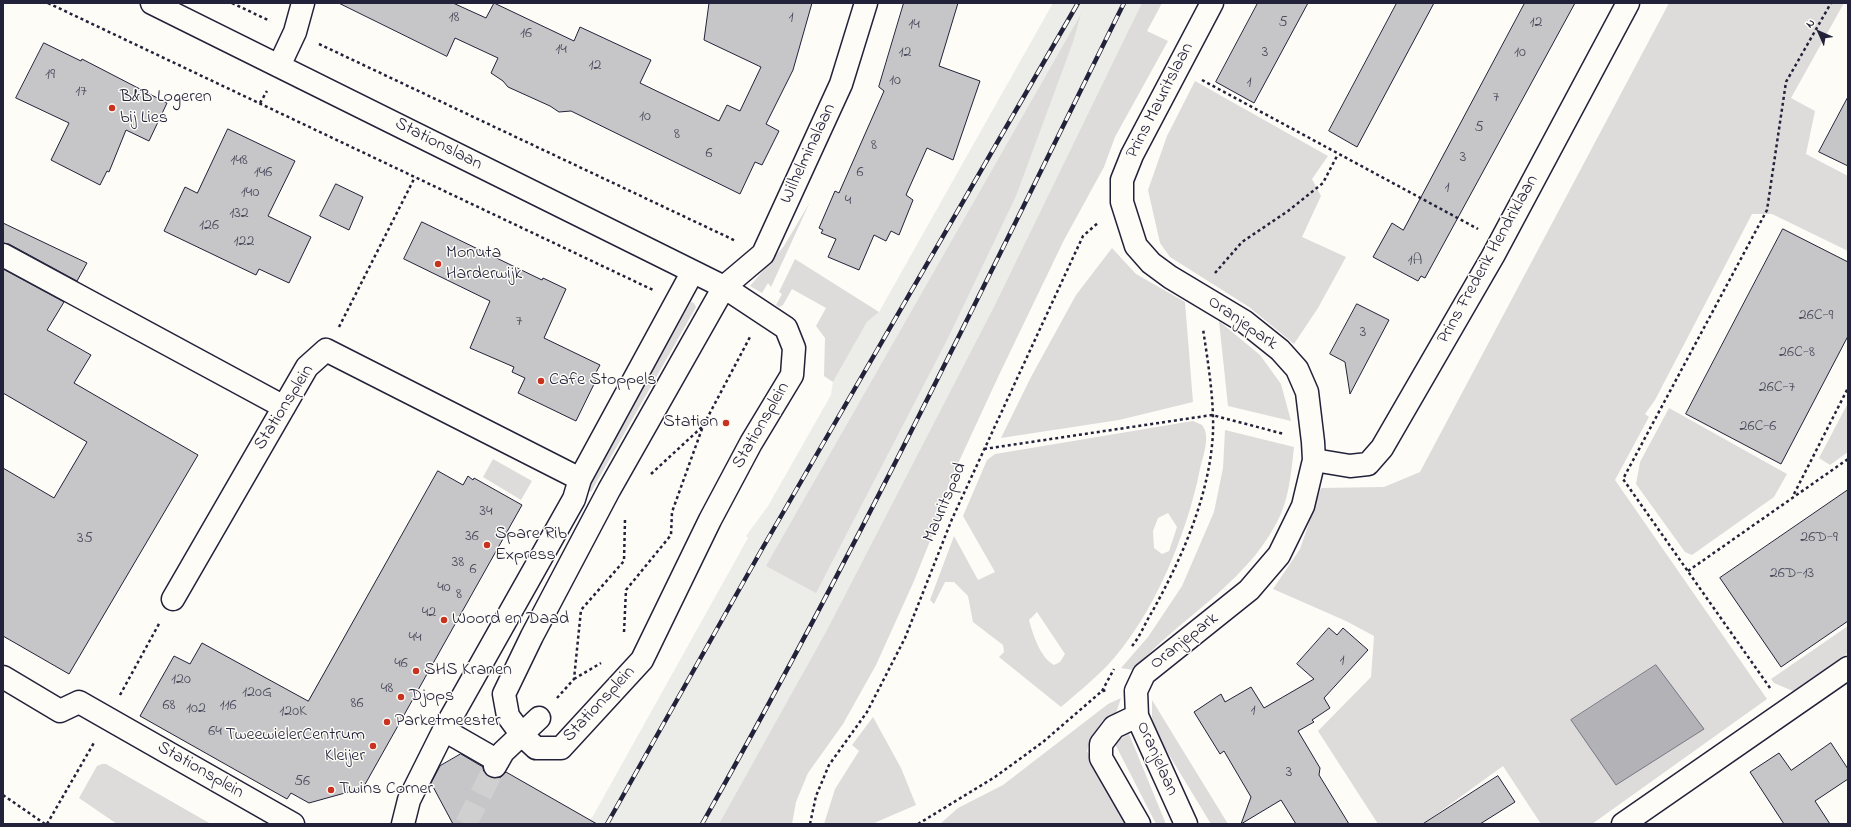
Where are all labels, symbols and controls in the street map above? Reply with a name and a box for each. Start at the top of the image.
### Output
house number: 18 [448,8,460,28]
house number: 1 [788,8,794,28]
north arrow [1799,12,1839,52]
house number: 5 [1278,13,1288,33]
house number: 12 [1529,13,1543,33]
house number: 14 [908,15,920,35]
text: N [1802,15,1819,32]
house number: 16 [520,24,532,44]
house number: 14 [555,40,567,60]
street label: Prins Mauritslaan [1123,40,1199,162]
house number: 12 [898,43,912,63]
house number: 3 [1262,43,1268,63]
house number: 10 [1514,43,1526,63]
house number: 12 [588,56,602,76]
house number: 19 [45,65,55,85]
house number: 10 [889,71,901,91]
house number: 1 [1246,73,1252,93]
house number: 17 [75,82,87,102]
place label: B&B Logeren bij Lies [120,87,212,130]
house number: 7 [1493,88,1499,108]
street label: Wilhelminalaan [776,101,842,207]
marker: B&B Logeren bij Lies [107,103,117,113]
house number: 10 [639,107,651,127]
street label: Stationslaan [391,114,485,176]
house number: 5 [1474,118,1484,138]
house number: 8 [674,125,680,145]
house number: 8 [871,136,877,156]
house number: 6 [705,144,713,164]
house number: 3 [1460,148,1466,168]
house number: 148 [230,151,248,171]
house number: 146 [254,163,272,183]
house number: 6 [856,163,864,183]
street label: Prins Frederik Hendriklaan [1434,172,1544,348]
house number: 1 [1444,178,1450,198]
house number: 140 [241,183,259,203]
house number: 4 [845,191,851,211]
house number: 132 [229,204,249,224]
house number: 126 [199,216,219,236]
house number: 122 [234,232,254,252]
place label: Monuta Harderwijk [446,243,522,286]
house number: 1A [1408,251,1422,271]
marker: Monuta Harderwijk [433,259,443,269]
street label: Oranjepark [1203,292,1281,356]
house number: 26C-9 [1799,306,1833,326]
house number: 7 [516,312,522,332]
house number: 3 [1360,323,1366,343]
house number: 26C-8 [1779,343,1815,363]
street label: Stationsplein [250,361,320,455]
place label: Cafe Stoppels [549,370,656,392]
marker: Cafe Stoppels [536,376,546,386]
house number: 26C-7 [1759,378,1795,398]
street label: Stationsplein [729,379,795,473]
place label: Station [663,412,718,434]
house number: 26C-6 [1740,417,1776,437]
marker: Station [721,418,731,428]
street label: Mauritspad [920,460,972,546]
house number: 34 [479,502,493,522]
place label: Spare Rib Express [495,524,567,566]
house number: 36 [465,527,479,547]
house number: 26D-9 [1800,528,1838,548]
house number: 35 [77,529,93,549]
marker: Spare Rib Express [482,540,492,550]
house number: 38 [452,553,464,573]
house number: 6 [469,560,477,580]
house number: 26D-13 [1770,564,1814,584]
house number: 40 [437,578,451,598]
house number: 8 [456,585,462,605]
house number: 42 [422,603,436,623]
place label: Woord en Daad [452,609,569,631]
street label: Oranjepark [1147,609,1223,675]
marker: Woord en Daad [439,615,449,625]
house number: 44 [408,628,422,648]
house number: 1 [1339,651,1345,671]
house number: 46 [394,654,408,674]
place label: SHS Kranen [424,660,512,682]
street label: Stationsplein [559,662,641,748]
marker: SHS Kranen [411,666,421,676]
house number: 120 [171,670,191,690]
house number: 48 [381,679,393,699]
house number: 120G [242,683,272,703]
place label: Djops [409,686,454,708]
marker: Djops [396,692,406,702]
house number: 86 [350,694,364,714]
house number: 68 [162,696,176,716]
house number: 116 [219,696,237,716]
house number: 102 [186,699,206,719]
house number: 1 [1250,701,1256,721]
house number: 120K [279,702,307,722]
place label: Parketmeester [395,711,501,733]
marker: Parketmeester [382,717,392,727]
street label: Oranjelaan [1130,719,1182,799]
house number: 64 [208,722,222,742]
place label: TweewielerCentrum Kleijer [225,725,365,768]
street label: Stationsplein [153,738,247,804]
marker: TweewielerCentrum Kleijer [368,741,378,751]
house number: 3 [1286,763,1292,783]
house number: 56 [294,772,310,792]
place label: Twins Corner [339,779,433,801]
marker: Twins Corner [326,785,336,795]

